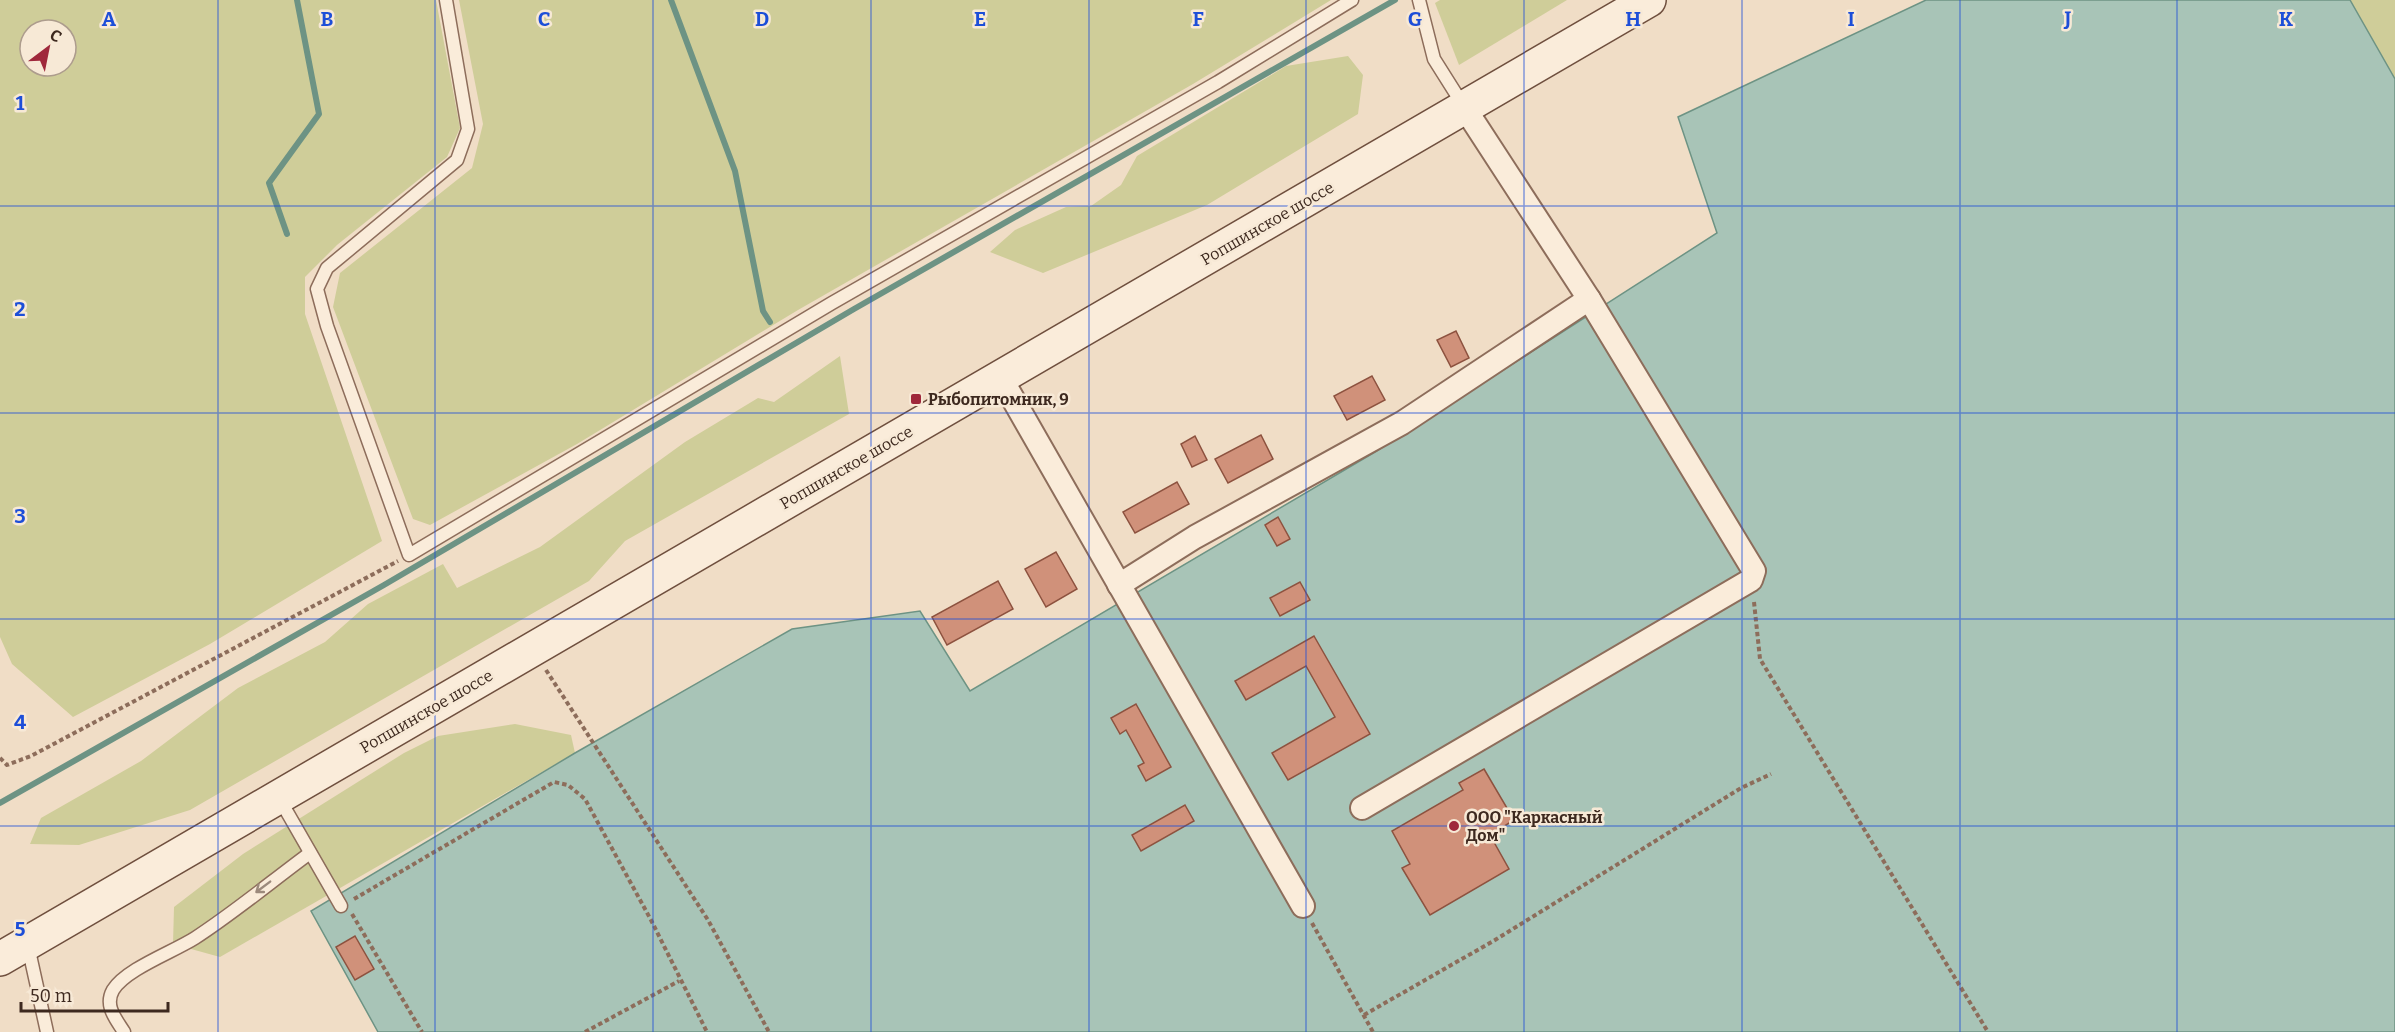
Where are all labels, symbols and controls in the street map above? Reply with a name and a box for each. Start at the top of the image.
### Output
text: A [102,7,117,31]
text: B [321,7,334,31]
text: C [538,7,550,31]
text: D [755,7,769,31]
text: E [974,7,986,31]
text: F [1192,7,1204,31]
text: G [1408,7,1422,31]
text: H [1625,7,1641,31]
text: I [1847,7,1855,31]
text: J [2064,7,2072,31]
text: K [2279,7,2294,31]
north arrow [18,18,78,78]
text: С [46,25,65,46]
text: 1 [16,91,25,115]
street label: Ропшинское шоссе [1197,178,1337,269]
text: 2 [14,297,26,321]
place label: Рыбопитомник, 9 [928,390,1069,409]
marker: Рыбопитомник, 9 [909,392,923,406]
street label: Ропшинское шоссе [776,422,916,513]
text: 3 [14,504,26,528]
street label: Ропшинское шоссе [356,666,496,757]
text: 4 [14,710,26,734]
place label: ООО "Каркасный Дом" [1466,808,1603,845]
marker: ООО "Каркасный Дом" [1447,819,1461,833]
one-way arrow [256,881,272,894]
text: 5 [15,917,26,941]
scale bar [21,975,168,1013]
text: 50 m [30,985,72,1007]

